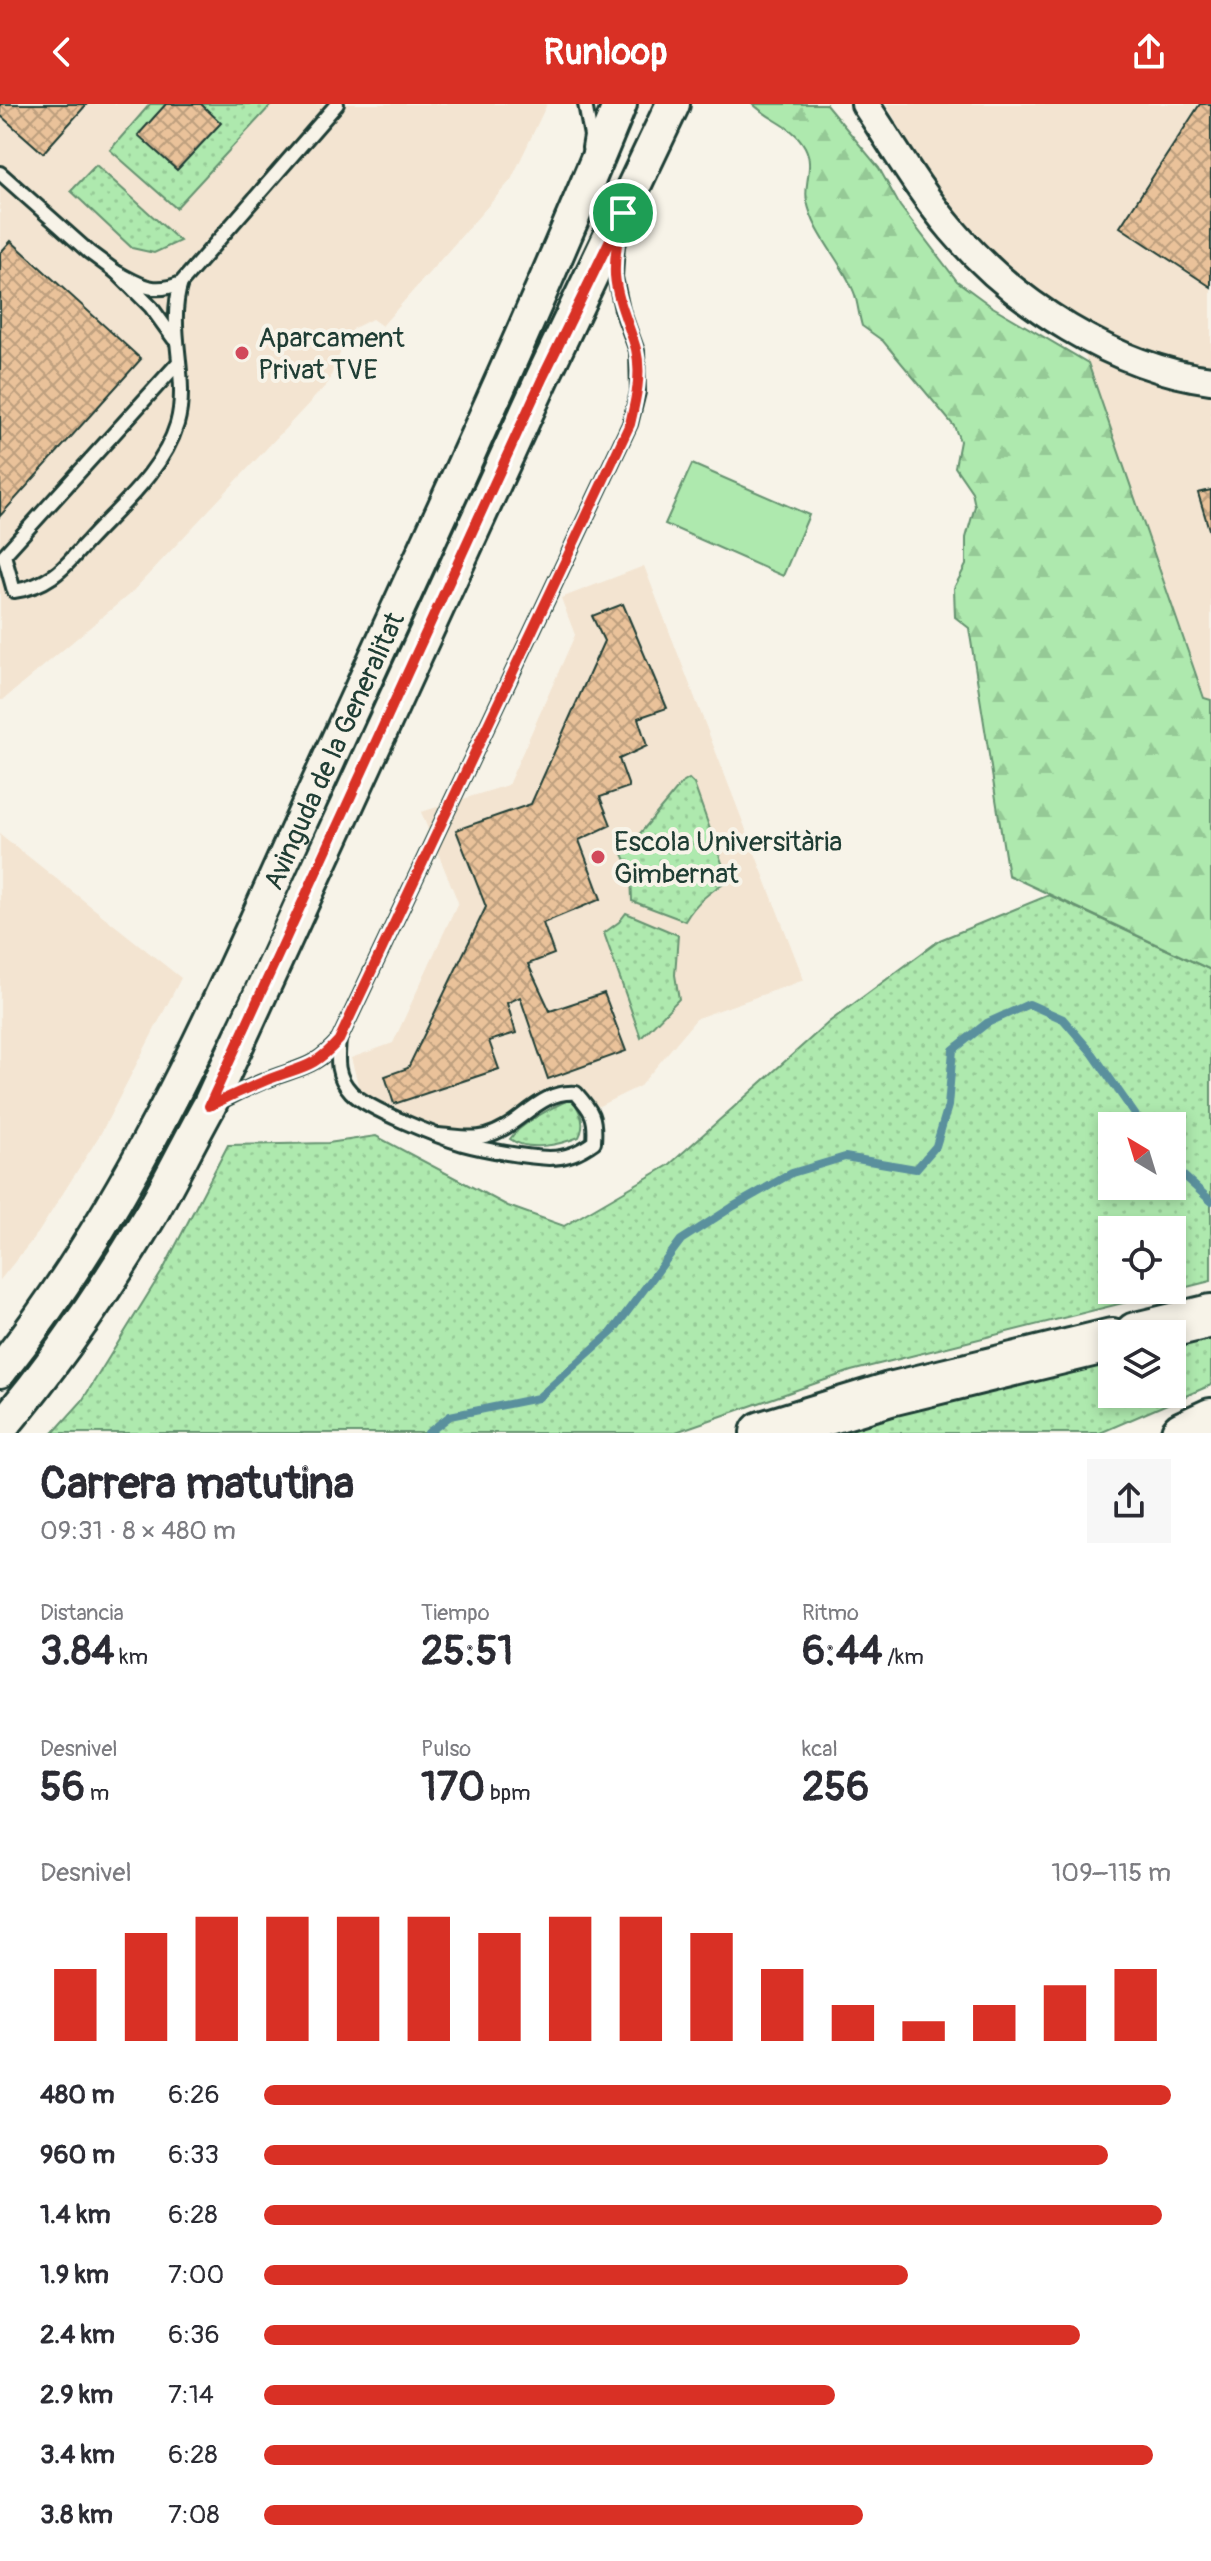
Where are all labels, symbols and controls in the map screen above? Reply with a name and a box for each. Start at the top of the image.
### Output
icon: back [40,30,84,74]
text: Runloop [544,30,667,75]
icon: share [1127,30,1171,74]
pin [589,179,657,247]
icon: arrive [601,191,645,235]
place label: Aparcament Privat TVE [258,321,405,388]
marker: Aparcament Privat TVE [233,344,251,362]
street label: Avinguda de la Generalitat [256,606,413,896]
place label: Escola Universitària Gimbernat [614,825,842,892]
marker: Escola Universitària Gimbernat [589,848,607,866]
north arrow [1098,1112,1186,1200]
map controls [1098,1112,1186,1408]
button: locate [1098,1216,1186,1304]
button: layers [1098,1320,1186,1408]
text: Carrera matutina [40,1457,354,1512]
button: share [1087,1459,1171,1543]
text: 09:31 · 8 × 480 m [40,1515,236,1547]
text: Distancia [40,1599,124,1627]
text: Tiempo [421,1599,490,1627]
text: Ritmo [802,1599,859,1627]
text: 3.84 [40,1627,114,1676]
text: 25:51 [421,1627,513,1676]
text: 6:44 [802,1627,882,1676]
text: km [114,1643,148,1671]
text: /km [882,1643,924,1671]
text: Desnivel [40,1735,117,1763]
text: Pulso [421,1735,471,1763]
text: kcal [802,1735,838,1763]
text: 56 [40,1763,85,1812]
text: 170 [421,1763,485,1812]
text: 256 [802,1763,869,1812]
text: m [85,1779,109,1807]
text: bpm [485,1779,531,1807]
text: Desnivel [40,1857,132,1889]
text: 109–115 m [1051,1857,1171,1889]
text: 480 m [40,2079,115,2111]
text: 6:26 [168,2079,220,2111]
text: 960 m [40,2139,115,2171]
text: 6:33 [168,2139,219,2171]
text: 1.4 km [40,2199,111,2231]
text: 6:28 [168,2199,218,2231]
text: 1.9 km [40,2259,109,2291]
text: 7:00 [168,2259,224,2291]
text: 2.4 km [40,2319,115,2351]
text: 6:36 [168,2319,220,2351]
text: 2.9 km [40,2379,113,2411]
text: 7:14 [168,2379,214,2411]
text: 3.4 km [40,2439,115,2471]
text: 6:28 [168,2439,218,2471]
text: 3.8 km [40,2499,113,2531]
text: 7:08 [168,2499,220,2531]

